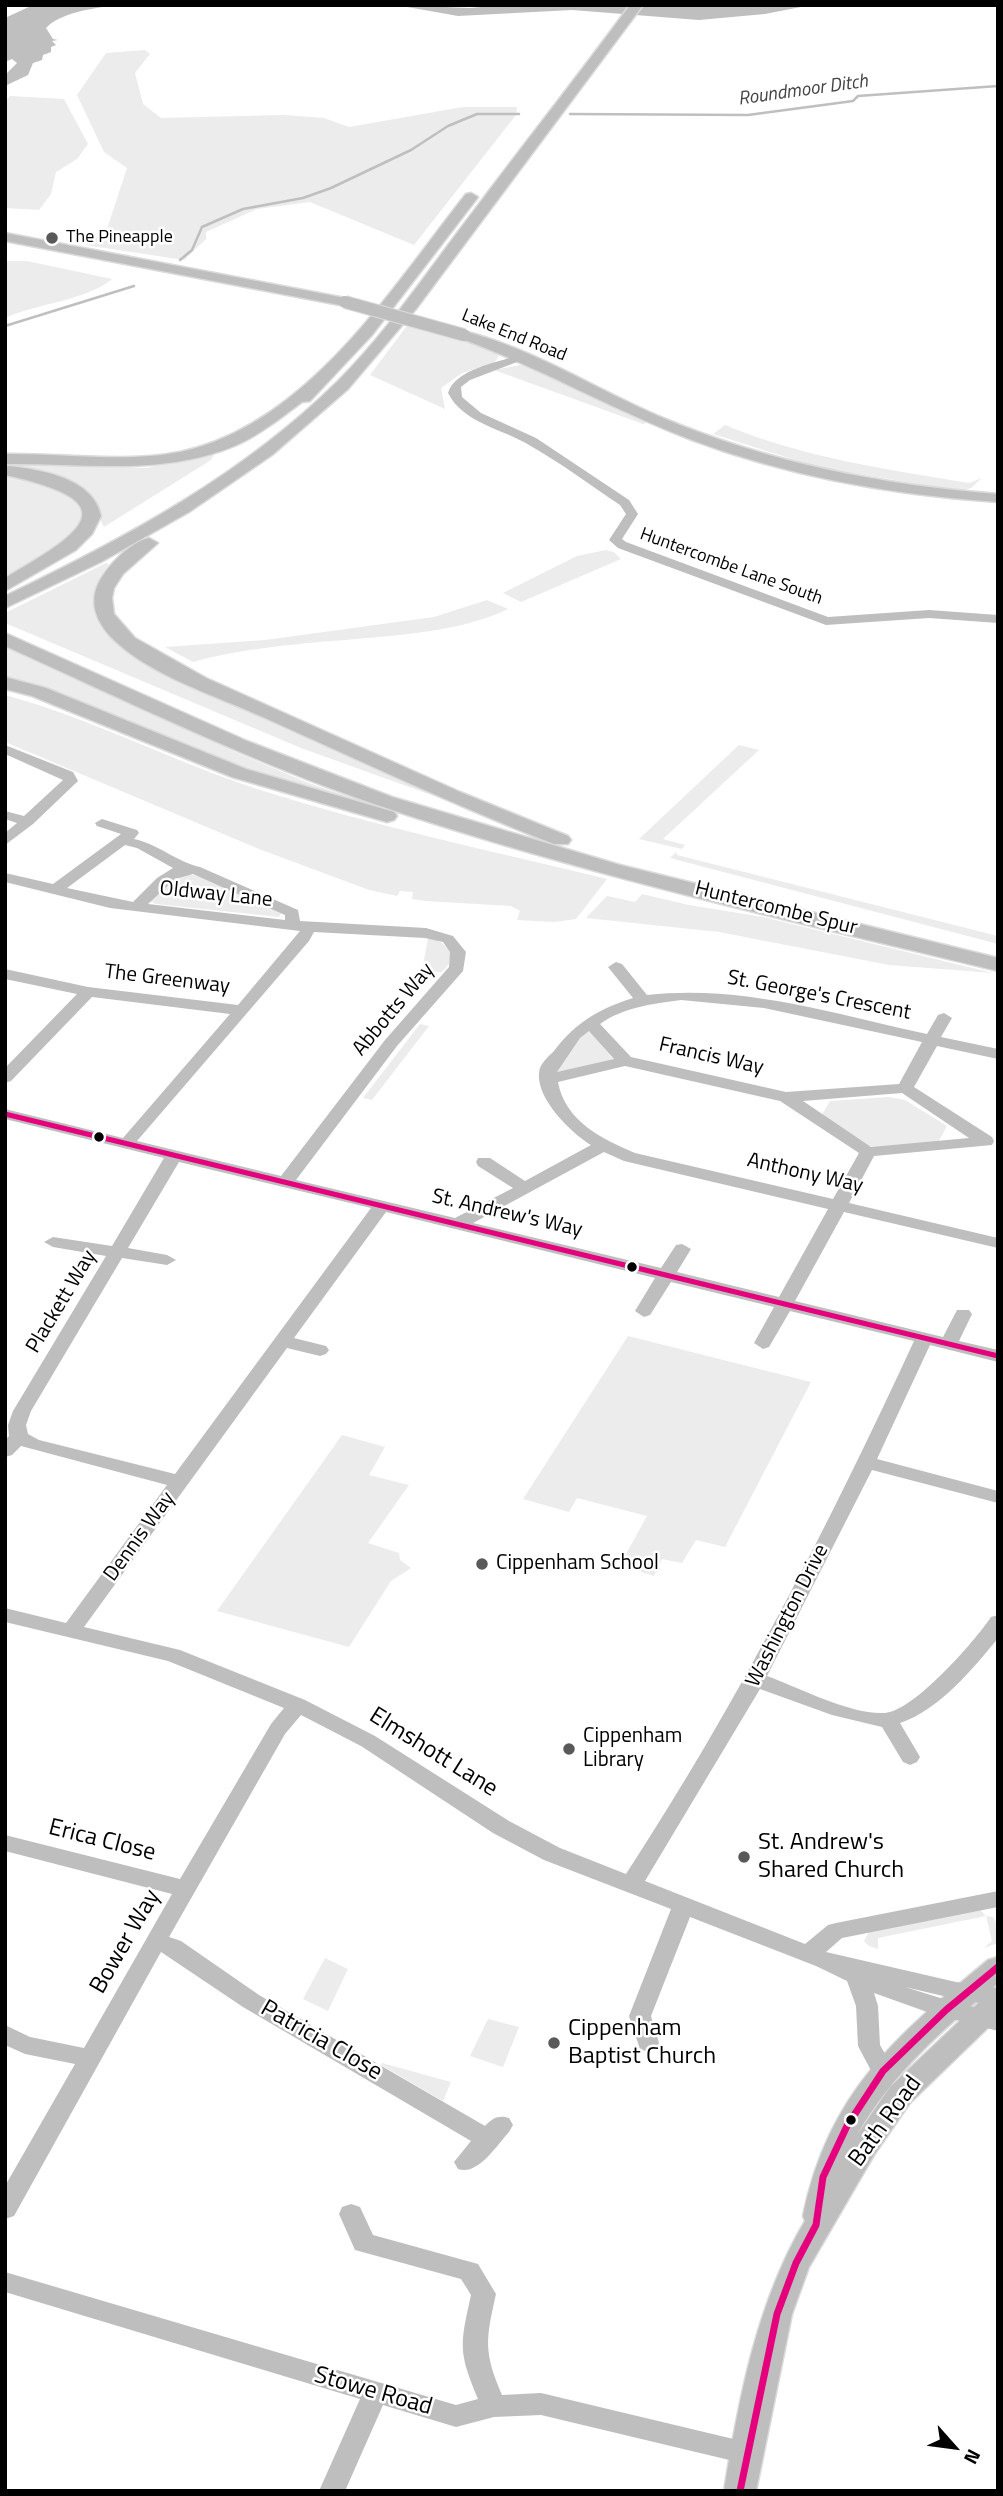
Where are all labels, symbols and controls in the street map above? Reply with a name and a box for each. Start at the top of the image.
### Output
water label: Roundmoor Ditch [737,71,869,111]
place label: The Pineapple [66,227,173,249]
marker: The Pineapple [44,230,60,246]
street label: Lake End Road [458,305,570,367]
street label: Huntercombe Lane South [637,524,825,610]
street label: Oldway Lane [158,877,274,913]
street label: Huntercombe Spur [692,877,860,941]
street label: Abbotts Way [348,958,440,1062]
street label: The Greenway [103,960,231,1000]
street label: St. George's Crescent [725,966,913,1026]
street label: Francis Way [656,1033,766,1081]
unlabelled marker [92,1130,106,1144]
street label: Anthony Way [745,1148,865,1200]
street label: St. Andrew's Way [429,1184,585,1244]
street label: Plackett Way [21,1246,103,1358]
unlabelled marker [625,1260,639,1274]
street label: Dennis Way [99,1487,181,1587]
street label: Washington Drive [741,1540,835,1692]
place label: Cippenham School [496,1551,659,1577]
marker: Cippenham School [474,1556,490,1572]
street label: Elmshott Lane [363,1702,503,1804]
place label: Cippenham Library [583,1724,682,1774]
marker: Cippenham Library [561,1741,577,1757]
street label: Erica Close [46,1814,158,1868]
place label: St. Andrew's Shared Church [758,1829,904,1885]
marker: St. Andrew's Shared Church [736,1849,752,1865]
street label: Bower Way [85,1885,167,1999]
street label: Patricia Close [255,1995,387,2087]
place label: Cippenham Baptist Church [568,2015,716,2071]
marker: Cippenham Baptist Church [546,2035,562,2051]
street label: Bath Road [843,2071,929,2173]
unlabelled marker [844,2113,858,2127]
street label: Stowe Road [311,2361,435,2423]
north arrow [919,2412,989,2482]
text: N [957,2444,989,2470]

